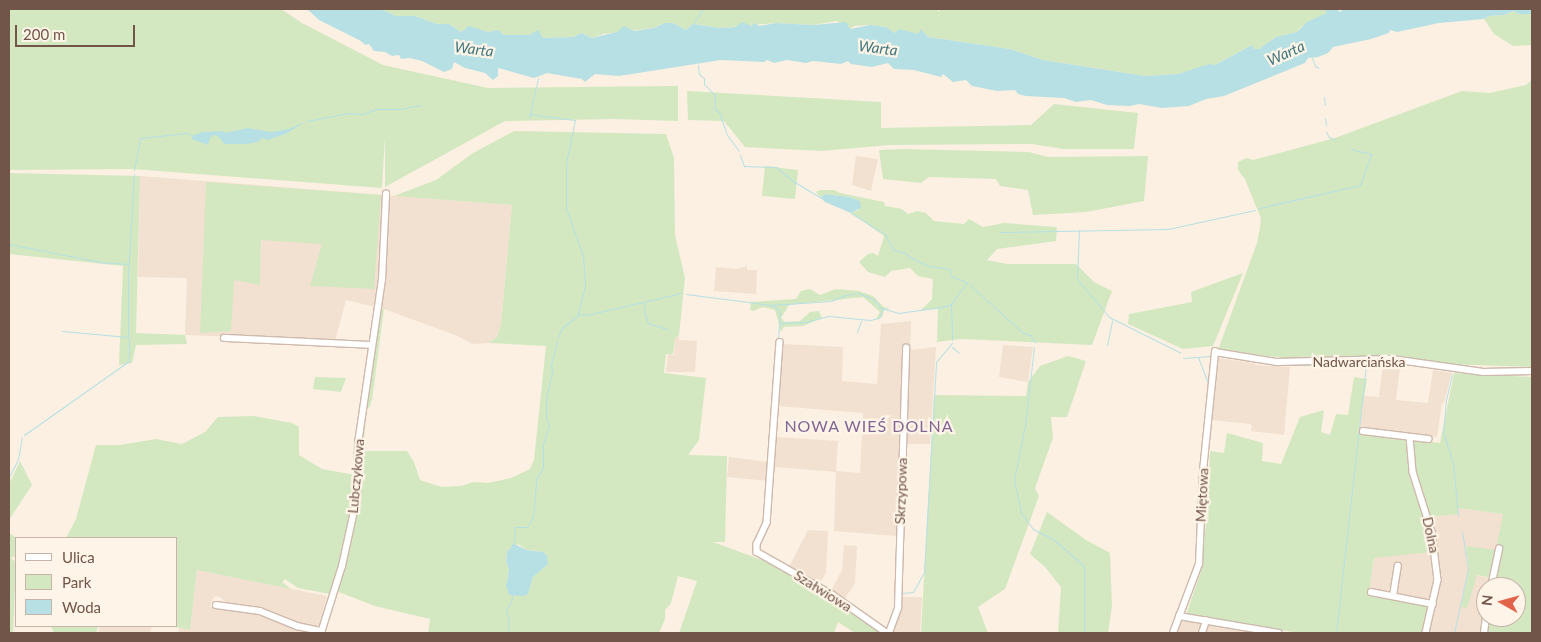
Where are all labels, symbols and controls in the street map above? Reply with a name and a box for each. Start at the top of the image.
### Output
scale bar [18,15,138,47]
text: 200 m [23,25,65,43]
water label: Warta [857,37,899,59]
water label: Warta [1264,37,1308,69]
water label: Warta [453,38,495,60]
street label: Nadwarciańska [1313,354,1405,370]
district label: NOWA WIEŚ DOLNA [782,416,956,436]
street label: Lubczykowa [344,438,368,514]
street label: Skrzypowa [891,457,911,525]
street label: Miętowa [1192,467,1212,523]
street label: Dolna [1419,515,1443,555]
legend [15,537,178,627]
text: Ulica [62,548,95,566]
street label: Szałwiowa [791,567,855,615]
text: Park [62,573,91,591]
north arrow [1476,577,1526,627]
text: N [1478,594,1496,607]
text: Woda [62,598,101,616]

